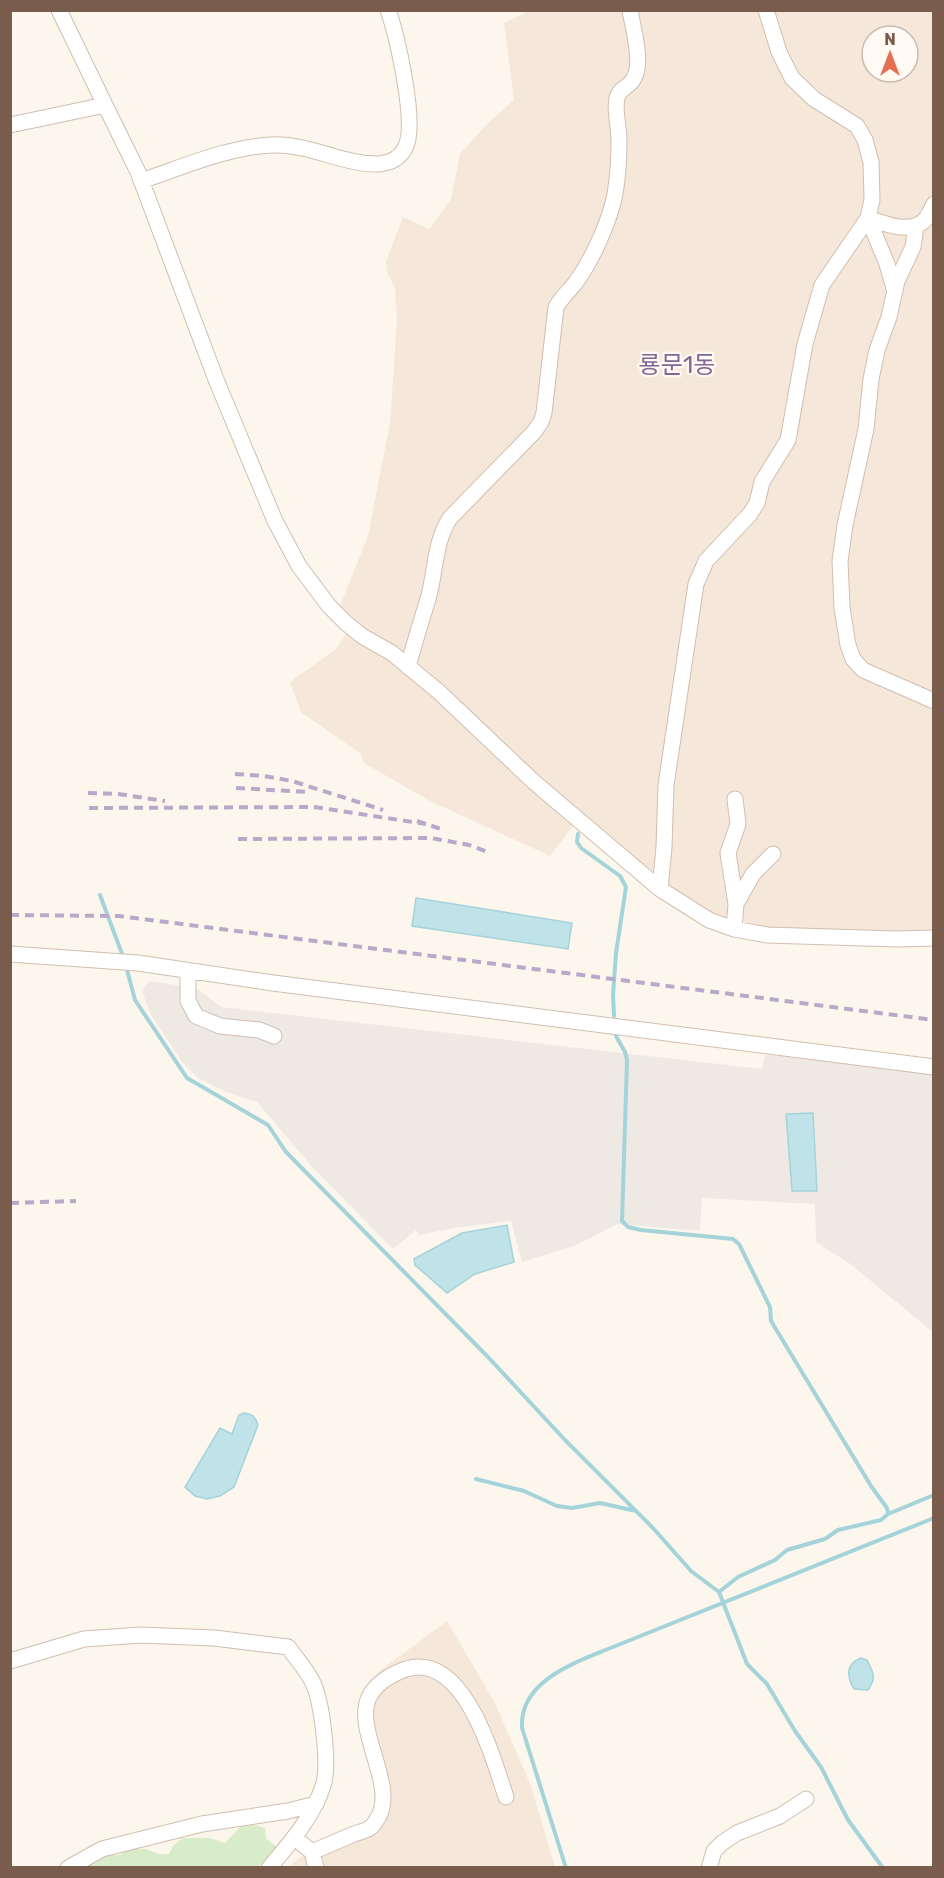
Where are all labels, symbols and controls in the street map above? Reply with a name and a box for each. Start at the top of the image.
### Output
north arrow [860,24,920,84]
text: N [884,30,896,49]
district label: 룡문1동 [639,351,715,379]

